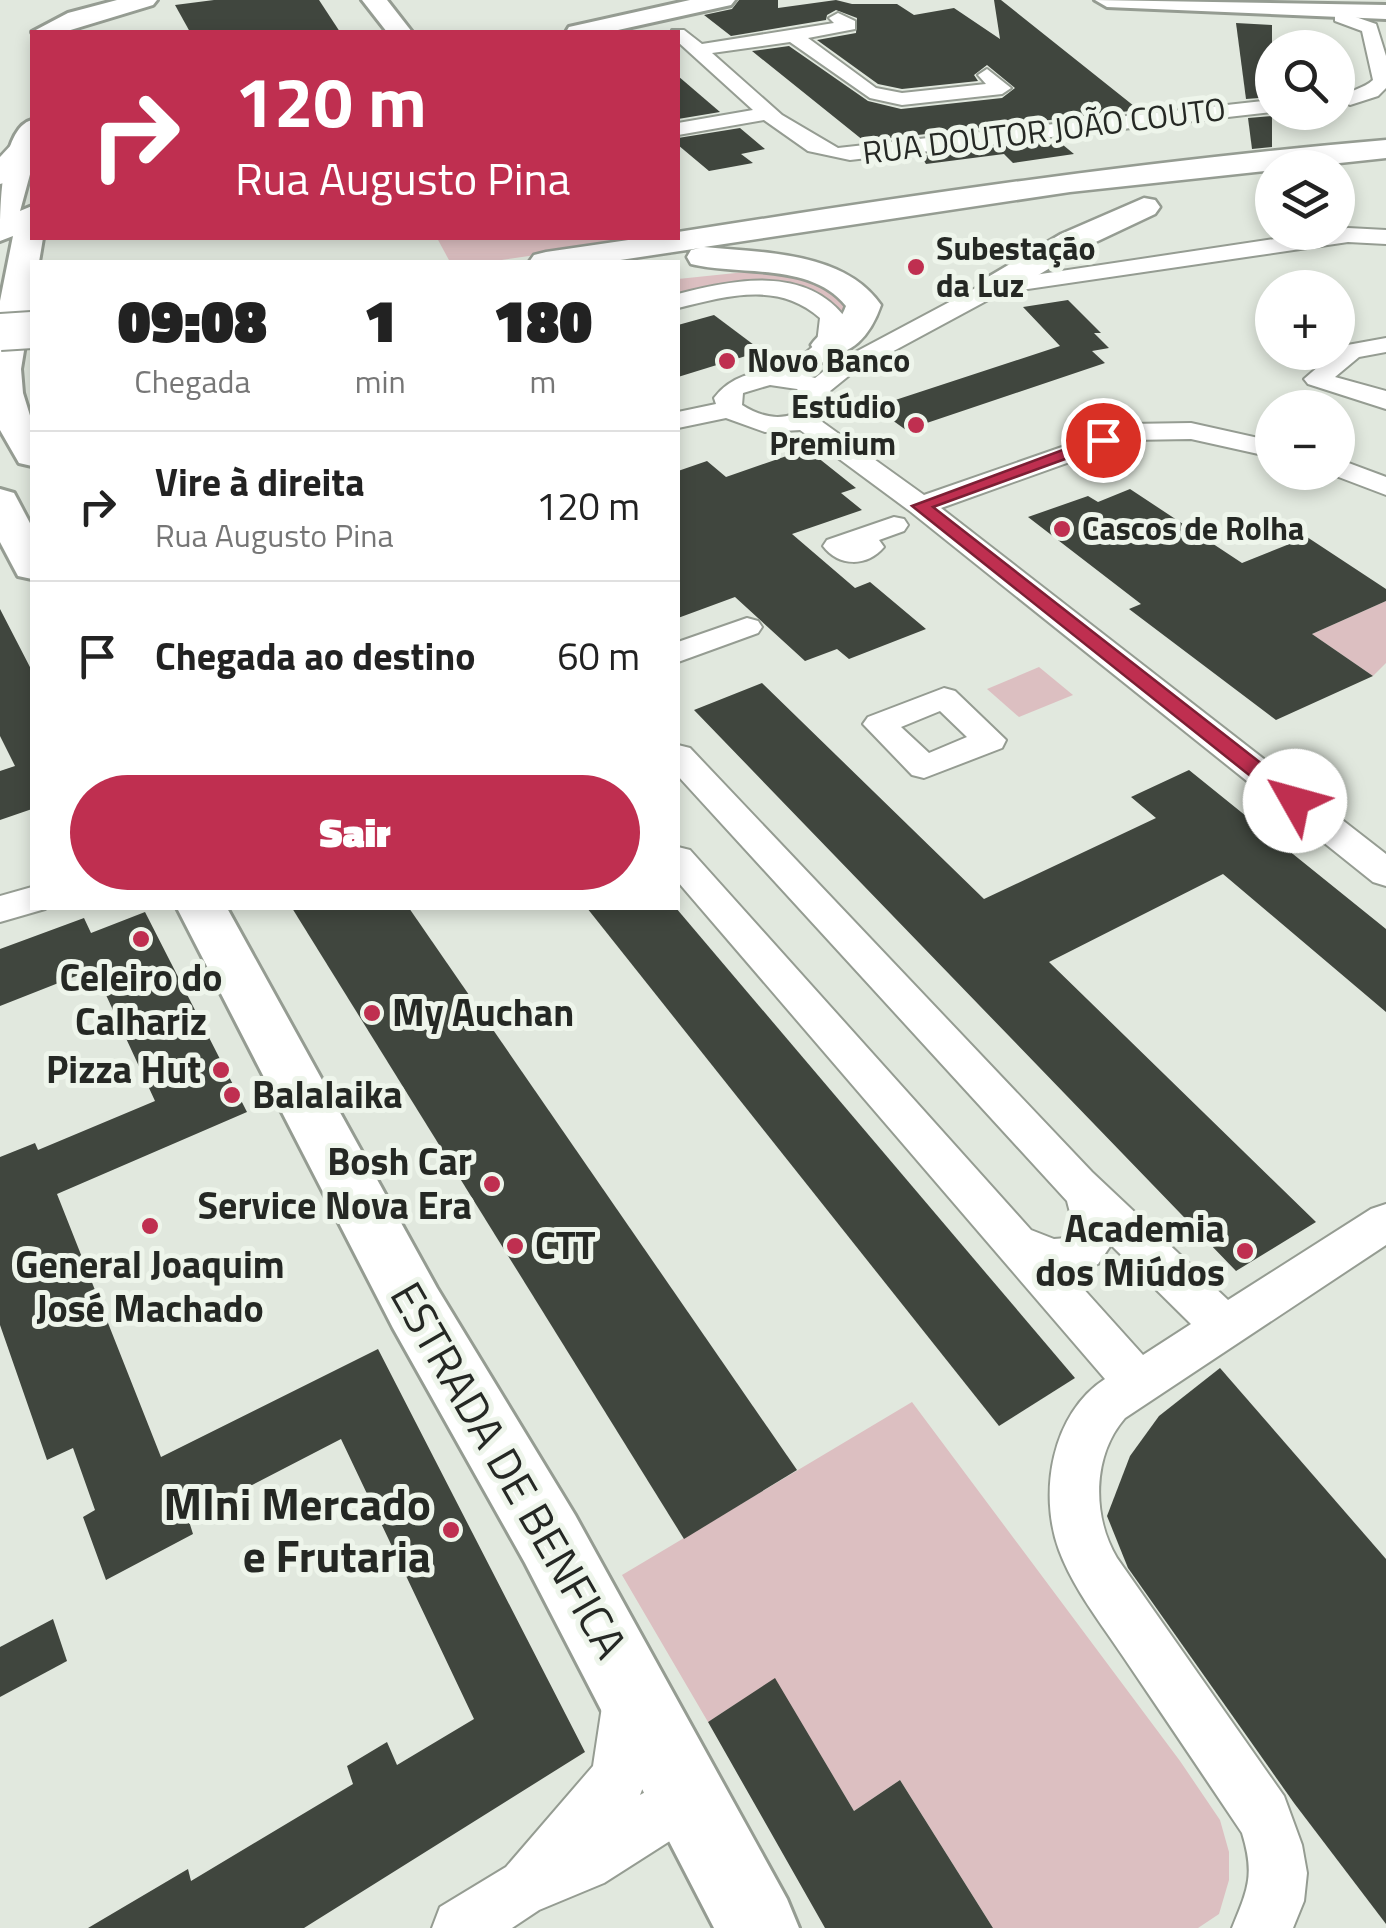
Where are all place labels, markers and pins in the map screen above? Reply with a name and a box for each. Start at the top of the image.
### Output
place label: Subestação da Luz [936,224,1096,309]
marker: Subestação da Luz [905,256,927,278]
place label: Novo Banco [747,336,910,384]
marker: Novo Banco [716,350,738,372]
place label: Estúdio Premium [769,382,896,467]
pin [1061,398,1146,483]
marker: Estúdio Premium [905,414,927,436]
place label: Cascos de Rolha [1082,504,1304,552]
marker: Cascos de Rolha [1051,518,1073,540]
marker: Celeiro do Calhariz [130,928,152,950]
place label: Celeiro do Calhariz [60,948,222,1050]
place label: My Auchan [392,983,574,1041]
marker: My Auchan [361,1002,383,1024]
place label: Pizza Hut [46,1040,201,1098]
marker: Pizza Hut [210,1059,232,1081]
place label: Balalaika [252,1065,403,1123]
marker: Balalaika [221,1084,243,1106]
place label: Bosh Car Service Nova Era [197,1132,472,1234]
marker: Bosh Car Service Nova Era [481,1173,503,1195]
place label: Academia dos Miúdos [1035,1199,1225,1301]
marker: General Joaquim José Machado [139,1215,161,1237]
place label: CTT [535,1216,596,1274]
place label: General Joaquim José Machado [15,1235,285,1337]
marker: CTT [504,1235,526,1257]
marker: Academia dos Miúdos [1234,1240,1256,1262]
place label: MIni Mercado e Frutaria [163,1469,431,1589]
marker: MIni Mercado e Frutaria [440,1519,462,1541]

